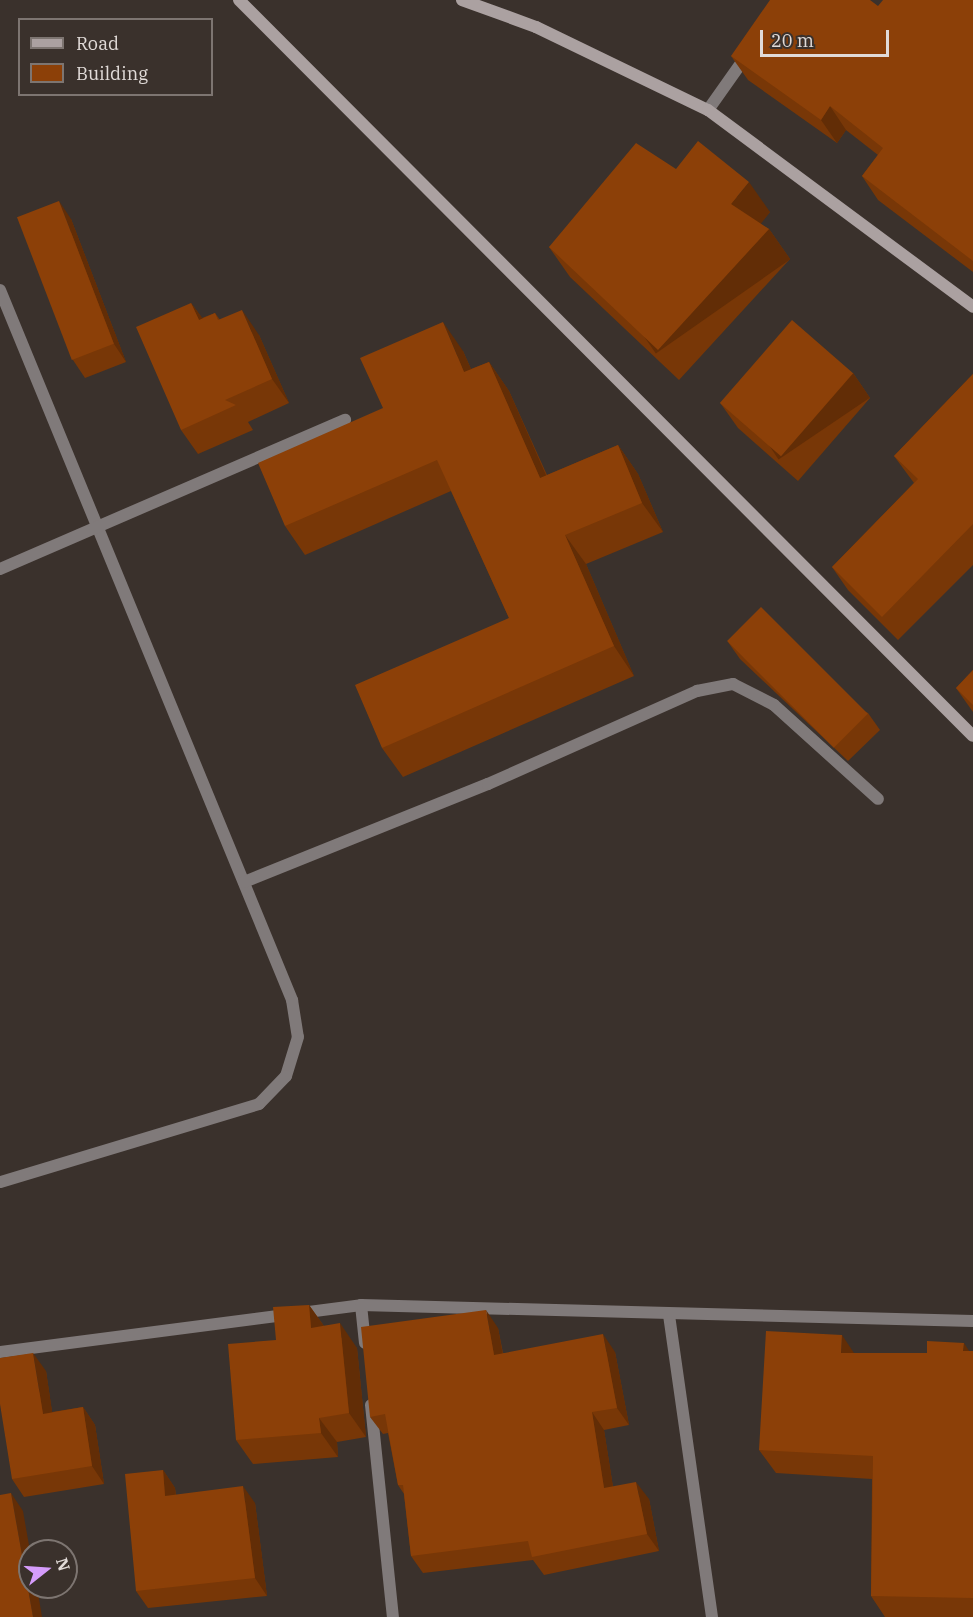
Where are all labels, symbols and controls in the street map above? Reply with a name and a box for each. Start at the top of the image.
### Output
legend [18,18,213,96]
scale bar [763,18,892,56]
text: 20 m [771,29,814,52]
text: Road [76,32,119,55]
text: Building [76,62,148,85]
north arrow [18,1539,78,1599]
text: N [52,1555,75,1573]

